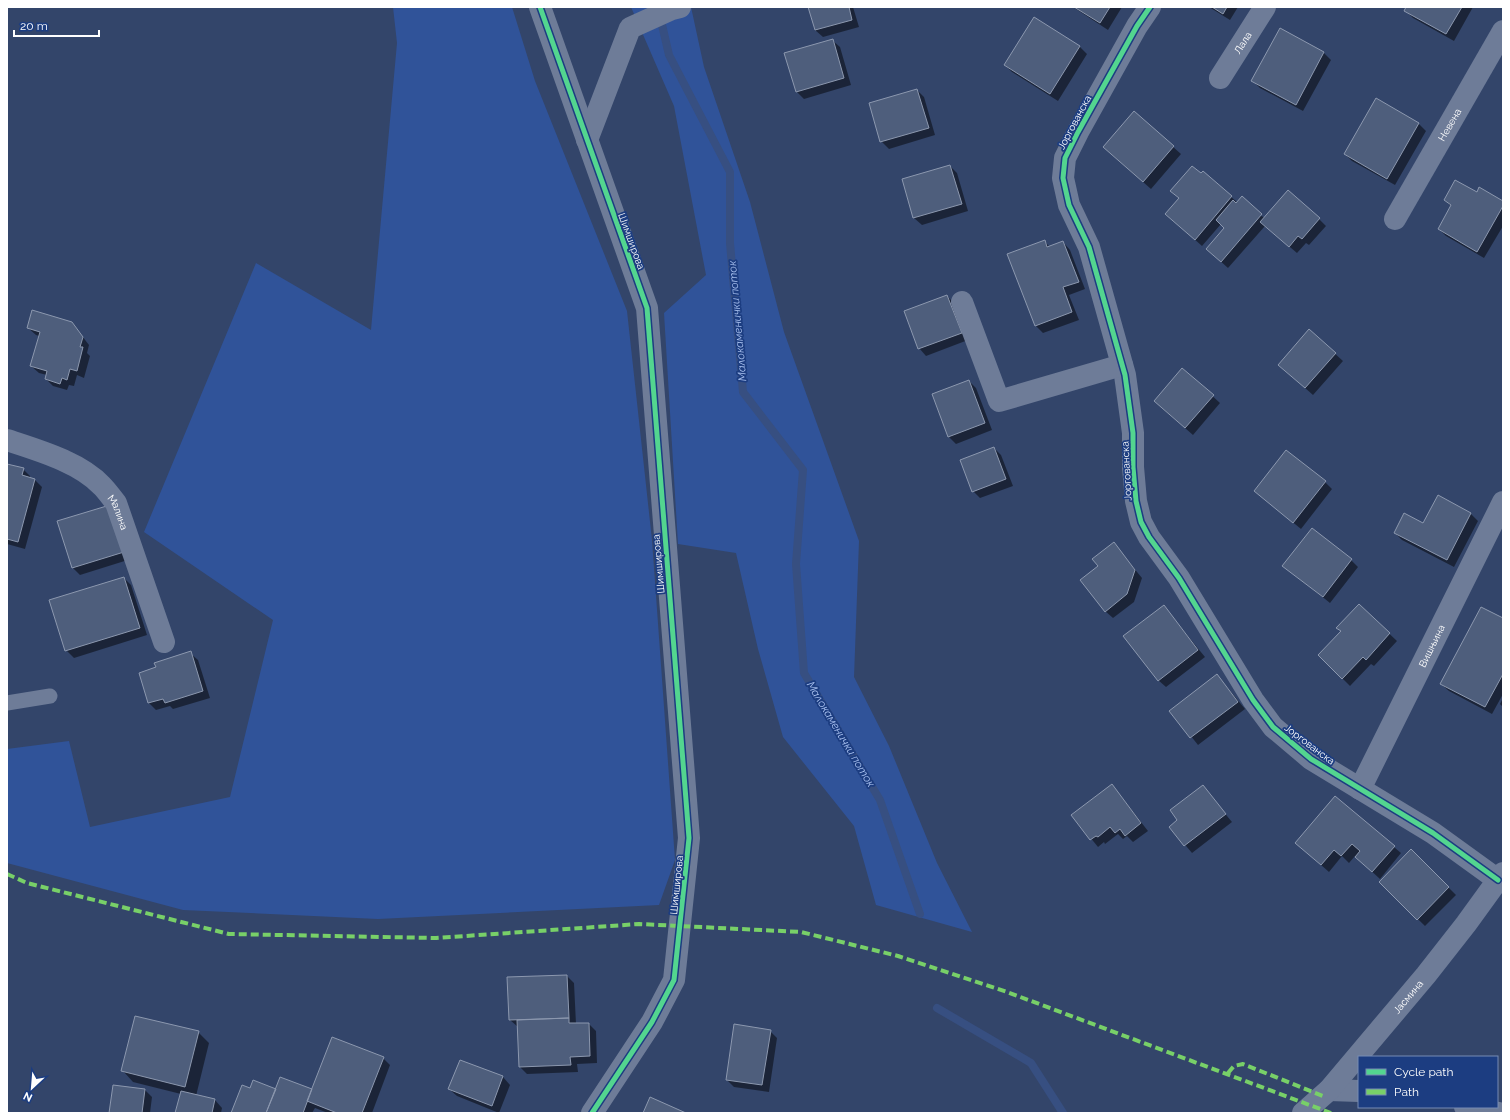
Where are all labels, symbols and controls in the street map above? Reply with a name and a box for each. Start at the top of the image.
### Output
scale bar [14,12,99,38]
text: 20 m [20,19,48,33]
street label: Лала [1232,30,1254,56]
street label: Јоргованска [1056,93,1093,151]
street label: Невена [1436,107,1463,143]
street label: Шимширова [616,211,647,271]
water label: Малокаменички поток [726,260,749,382]
street label: Јоргованска [1119,441,1134,501]
street label: Малина [105,493,130,531]
street label: Шимширова [650,534,667,594]
street label: Вишњина [1417,623,1447,669]
water label: Малокаменички поток [804,679,878,790]
street label: Јоргованска [1283,722,1337,767]
street label: Шимширова [668,855,685,915]
street label: Јасмина [1391,978,1425,1016]
legend [1358,1056,1498,1108]
text: Cycle path [1394,1065,1453,1079]
north arrow [12,1068,52,1108]
text: Path [1394,1085,1419,1099]
text: N [21,1089,34,1104]

